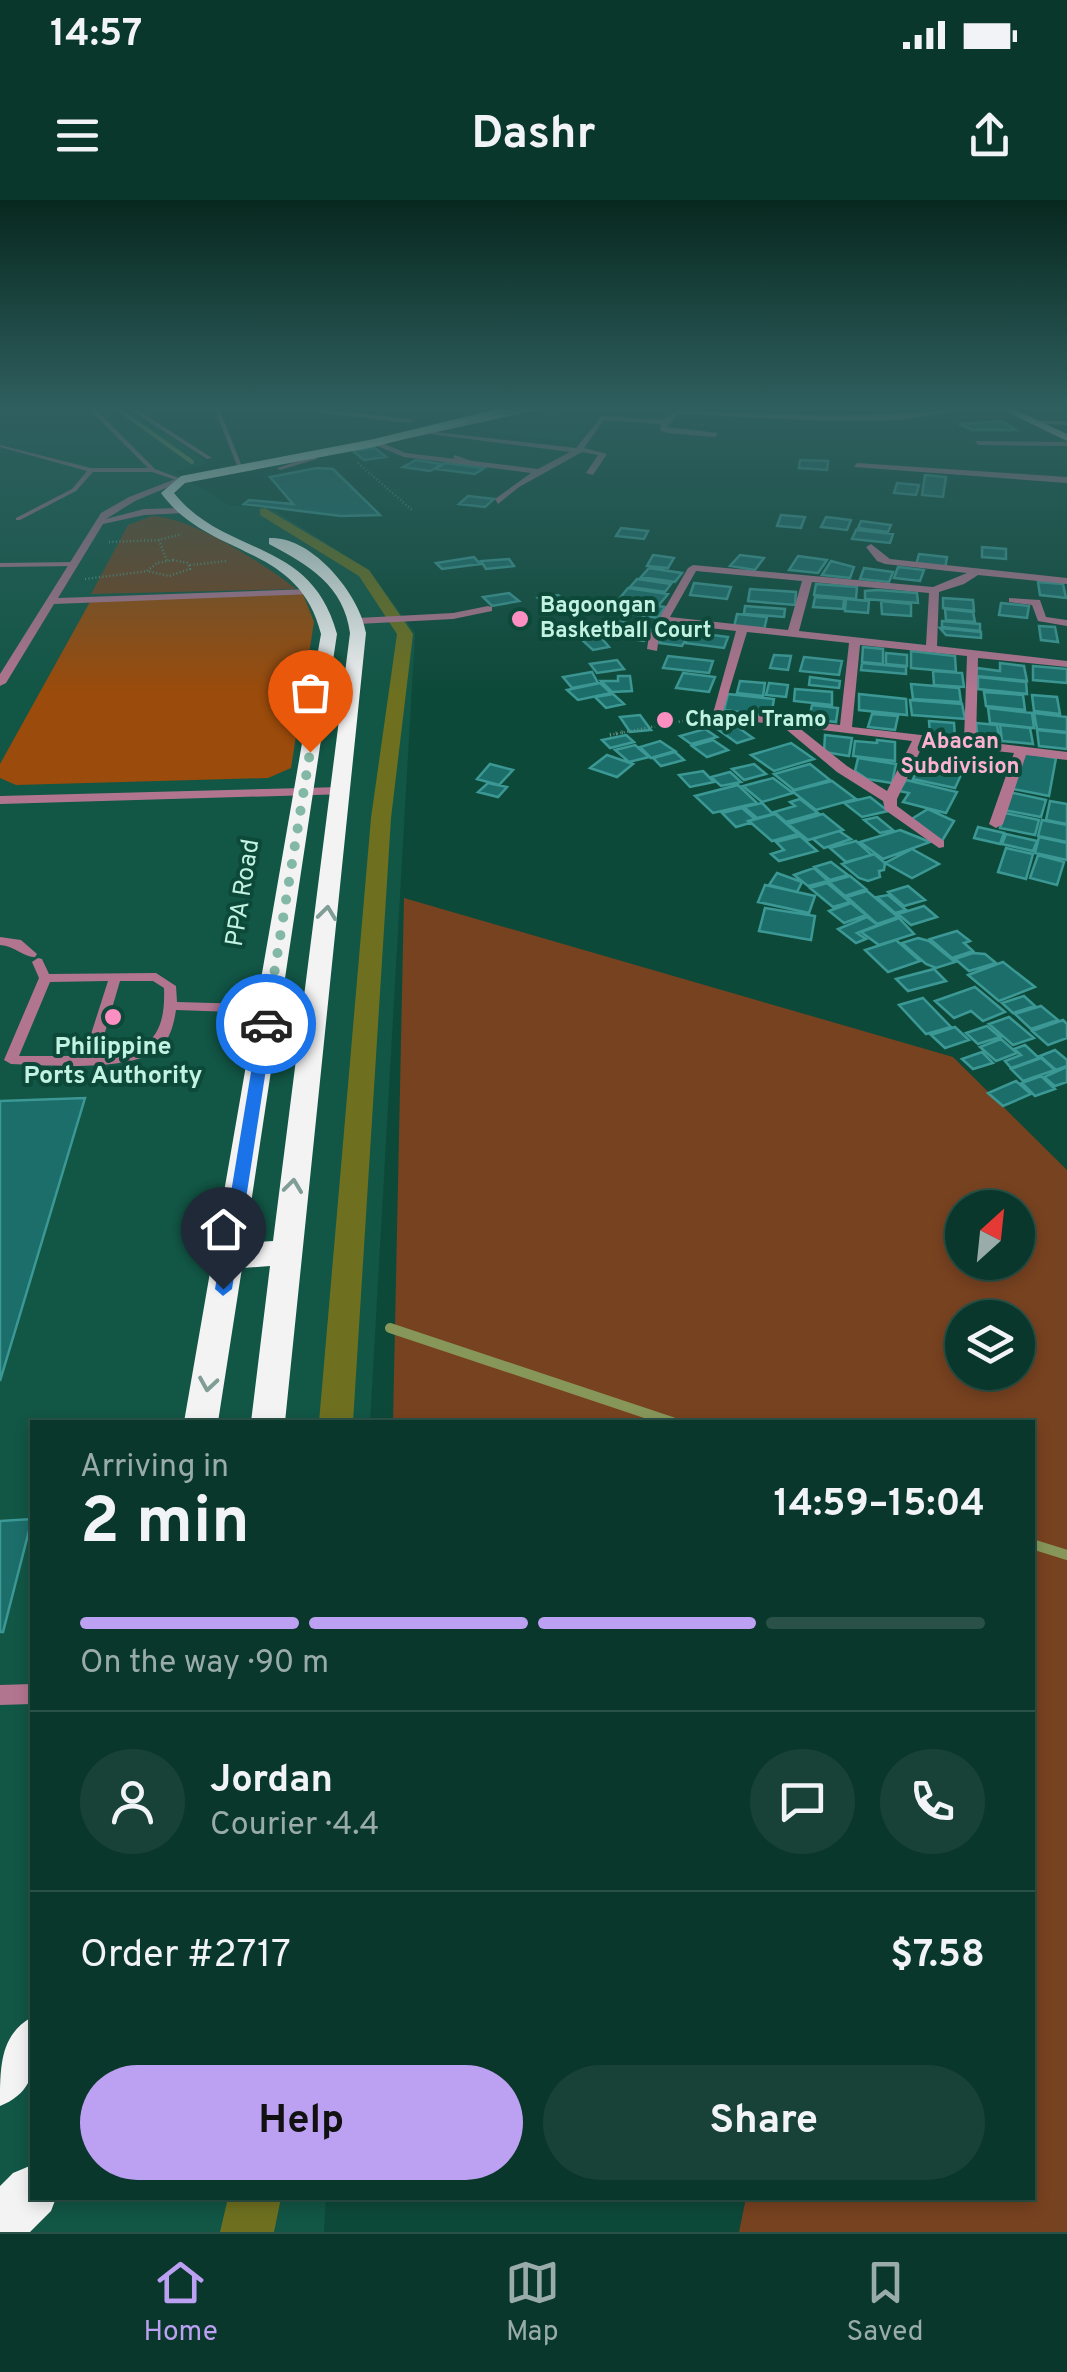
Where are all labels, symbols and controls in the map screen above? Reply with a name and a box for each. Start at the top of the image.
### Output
text: 14:57 [50,11,143,60]
text: Dashr [471,107,596,164]
icon: menu [50,108,105,163]
icon: share [962,108,1017,163]
place label: Bagoongan Basketball Court [540,593,711,645]
marker: Bagoongan Basketball Court [509,608,531,630]
pin [268,650,353,753]
icon: bag [283,665,338,720]
place label: Chapel Tramo [685,707,826,734]
marker: Chapel Tramo [654,709,676,731]
district label: Abacan Subdivision [900,729,1020,781]
street label: PPA Road [220,837,268,949]
one-way arrow [316,905,337,921]
courier [216,974,316,1074]
icon: car [239,997,294,1052]
marker: Philippine Ports Authority [102,1006,124,1028]
place label: Philippine Ports Authority [23,1032,203,1093]
one-way arrow [282,1178,303,1194]
pin [181,1187,266,1290]
north arrow [945,1190,1035,1280]
map controls [945,1190,1035,1390]
icon: home [196,1202,251,1257]
button: layers [945,1300,1035,1390]
one-way arrow [198,1375,219,1392]
text: Arriving in [80,1448,229,1488]
text: 14:59–15:04 [773,1481,985,1530]
text: 2 min [80,1484,250,1566]
text: On the way · 90 m [80,1644,329,1684]
button: person [80,1749,185,1854]
button: chat [750,1749,855,1854]
button: phone [880,1749,985,1854]
text: Jordan [210,1757,333,1806]
text: Courier · 4.4 [210,1806,379,1846]
text: Order #2717 [80,1932,291,1981]
text: $7.58 [890,1932,985,1981]
button: Help [80,2065,523,2180]
button: Share [543,2065,985,2180]
tab: Home [143,2255,218,2351]
tab: Map [505,2255,560,2351]
tab: Saved [847,2255,924,2351]

